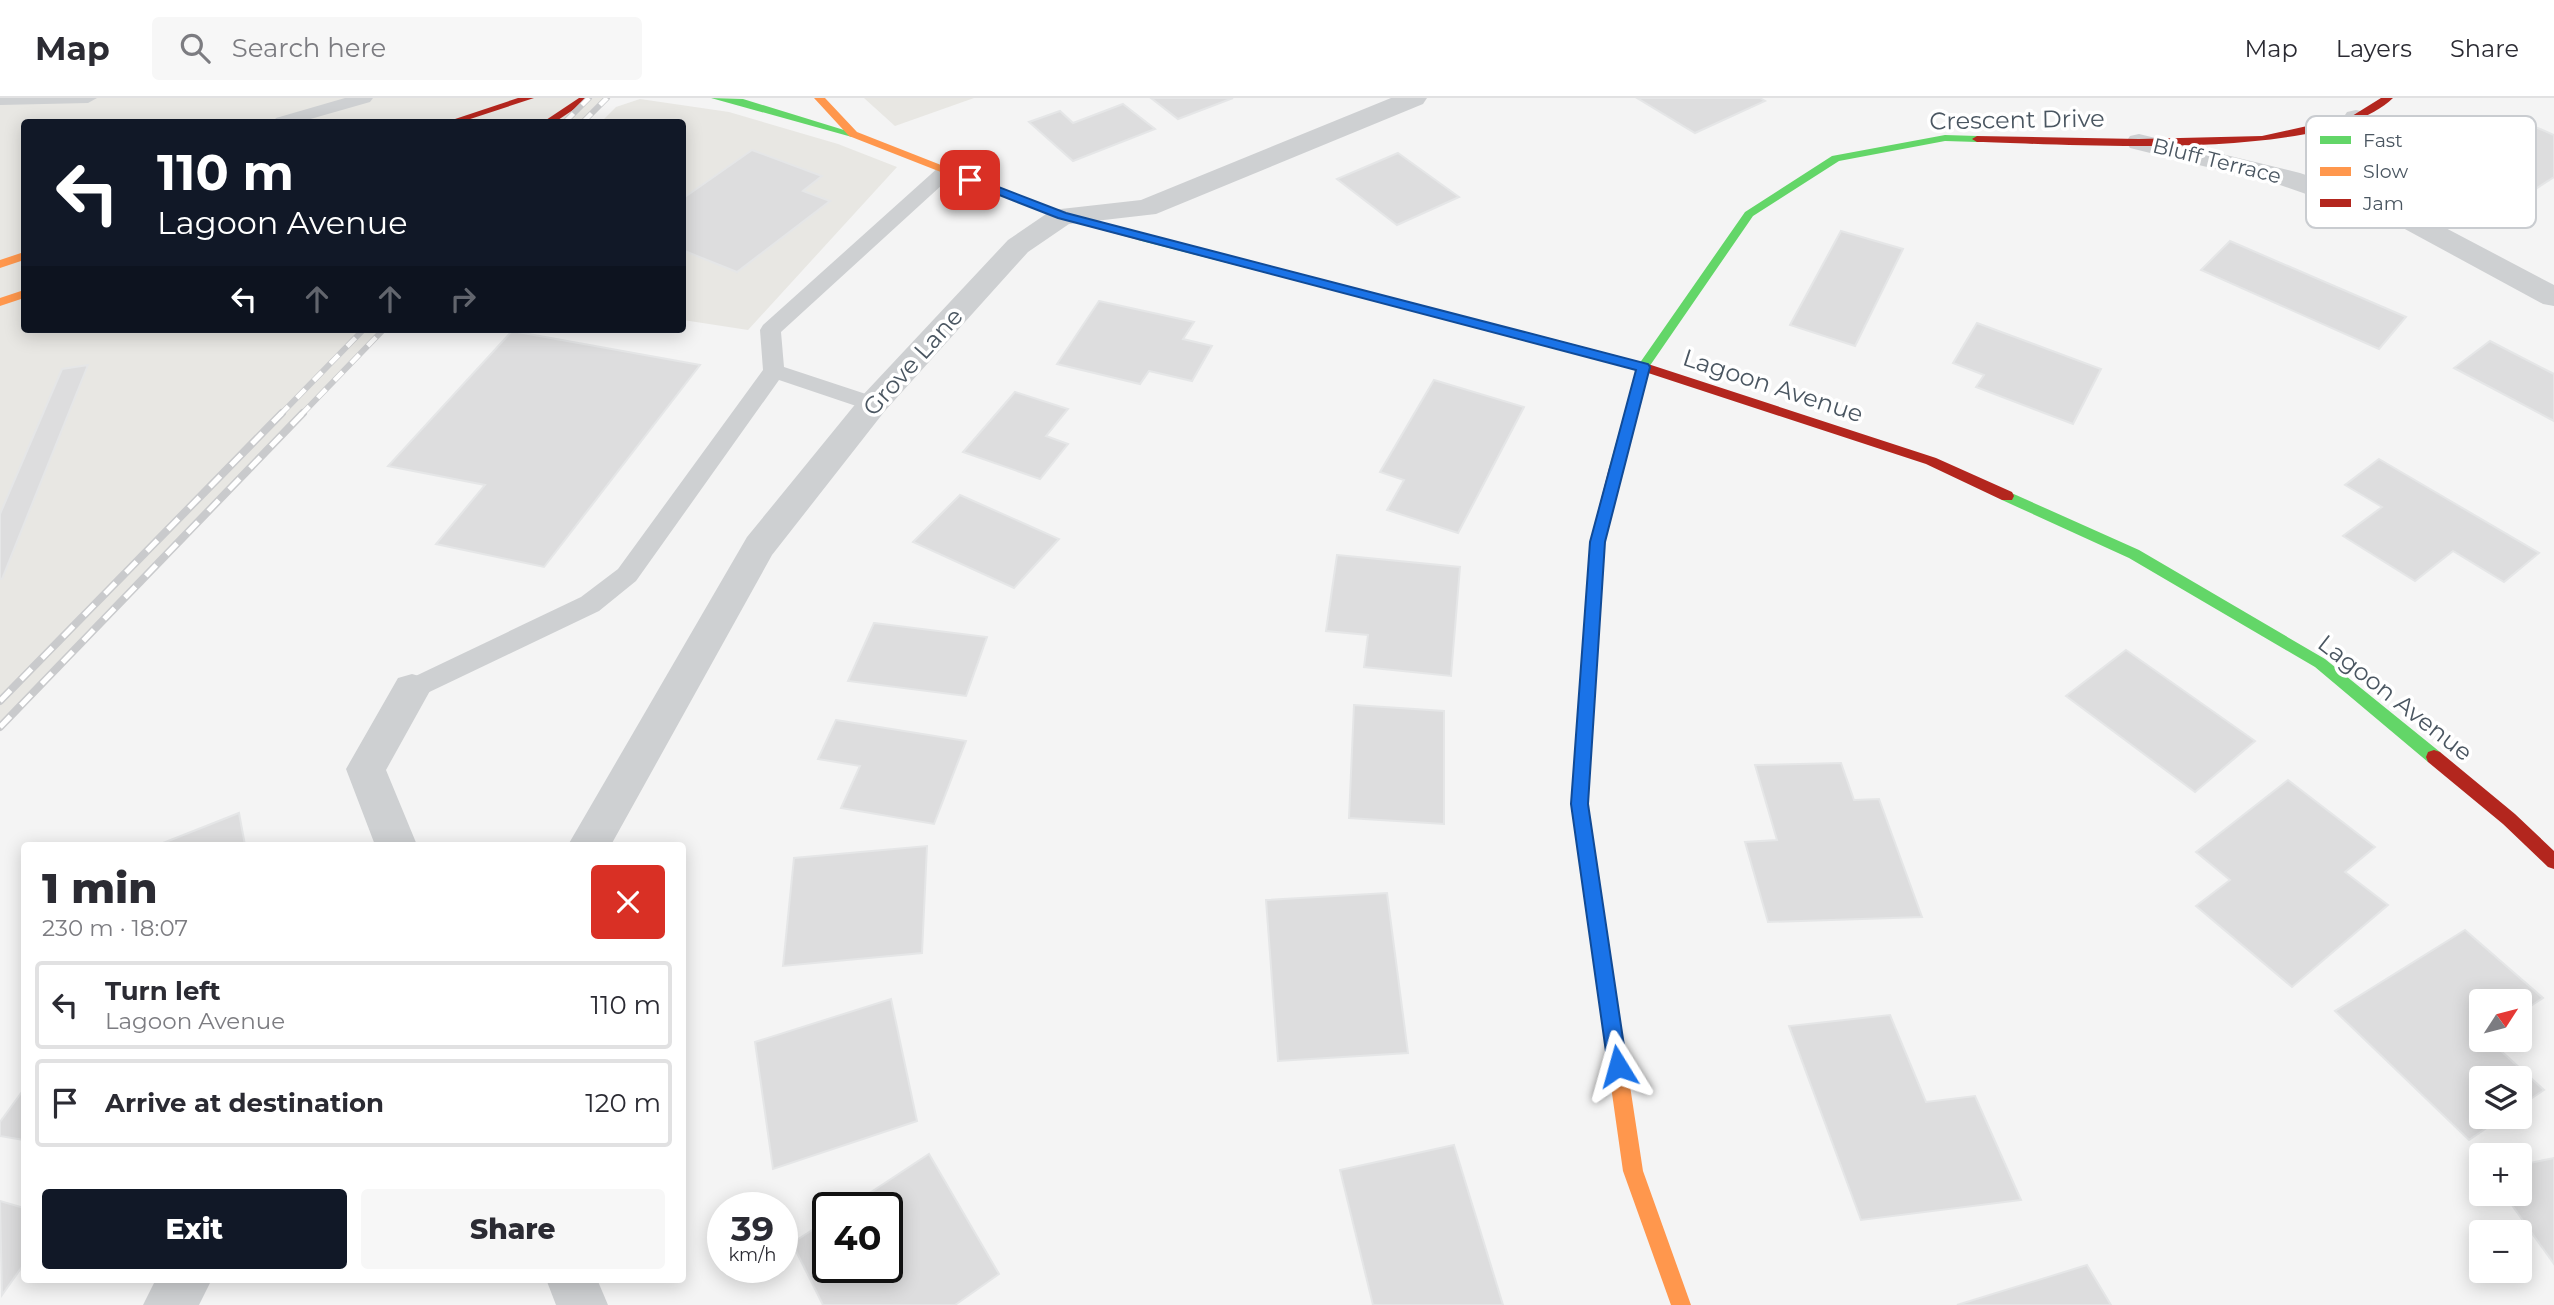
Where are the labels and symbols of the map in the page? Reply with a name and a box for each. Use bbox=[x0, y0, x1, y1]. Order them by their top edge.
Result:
street label: Crescent Drive bbox=[1929, 103, 2105, 136]
legend bbox=[2306, 116, 2536, 228]
text: Fast bbox=[2363, 129, 2403, 152]
street label: Bluff Terrace bbox=[2150, 132, 2284, 189]
pin bbox=[940, 150, 1000, 210]
text: Slow bbox=[2363, 160, 2408, 183]
text: Jam bbox=[2362, 192, 2404, 215]
street label: Grove Lane bbox=[857, 302, 969, 422]
street label: Lagoon Avenue bbox=[1679, 343, 1867, 428]
street label: Lagoon Avenue bbox=[2312, 628, 2478, 767]
north arrow bbox=[2469, 989, 2532, 1052]
position arrow bbox=[1581, 1029, 1655, 1103]
speed limit sign: 40 bbox=[812, 1192, 903, 1283]

